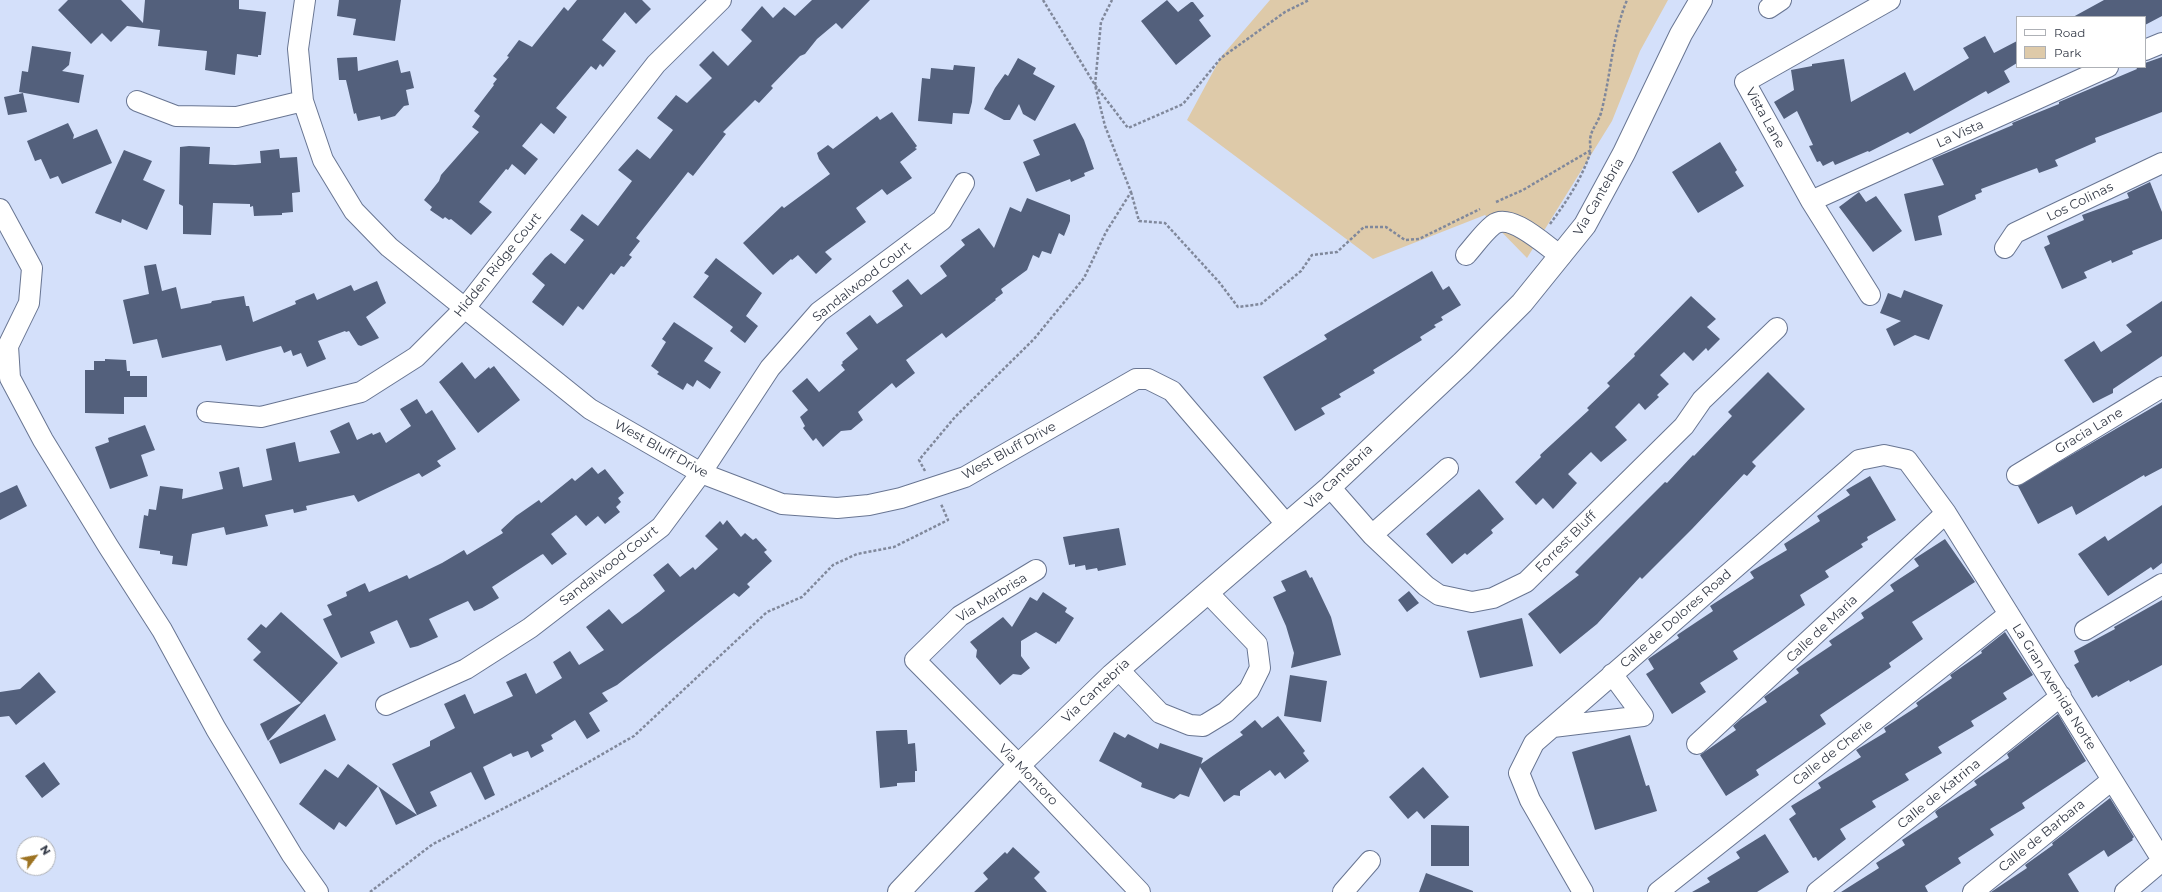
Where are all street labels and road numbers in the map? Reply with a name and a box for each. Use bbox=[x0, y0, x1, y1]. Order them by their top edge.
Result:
street label: Vista Lane bbox=[1742, 85, 1788, 151]
street label: La Vista bbox=[1934, 117, 1986, 151]
street label: Via Cantebria bbox=[1571, 155, 1627, 239]
street label: Los Colinas bbox=[2044, 179, 2116, 225]
street label: Hidden Ridge Court bbox=[451, 210, 545, 320]
street label: Sandalwood Court bbox=[810, 239, 914, 325]
street label: Gracia Lane bbox=[2052, 405, 2126, 457]
street label: West Bluff Drive bbox=[611, 417, 711, 481]
street label: West Bluff Drive bbox=[959, 419, 1059, 483]
street label: Via Cantebria bbox=[1302, 442, 1376, 512]
street label: Forrest Bluff bbox=[1532, 508, 1600, 576]
street label: Sandalwood Court bbox=[557, 523, 661, 609]
street label: Calle de Dolores Road bbox=[1617, 566, 1735, 672]
street label: Via Marbrisa bbox=[954, 570, 1030, 626]
street label: Calle de Maria bbox=[1783, 592, 1861, 666]
street label: La Gran Avenida Norte bbox=[2009, 621, 2099, 753]
street label: Via Cantebria bbox=[1059, 656, 1133, 726]
street label: Calle de Cherie bbox=[1790, 717, 1876, 789]
street label: Via Montoro bbox=[995, 741, 1061, 809]
street label: Calle de Katrina bbox=[1894, 756, 1984, 832]
street label: Calle de Barbara bbox=[1996, 796, 2088, 876]

